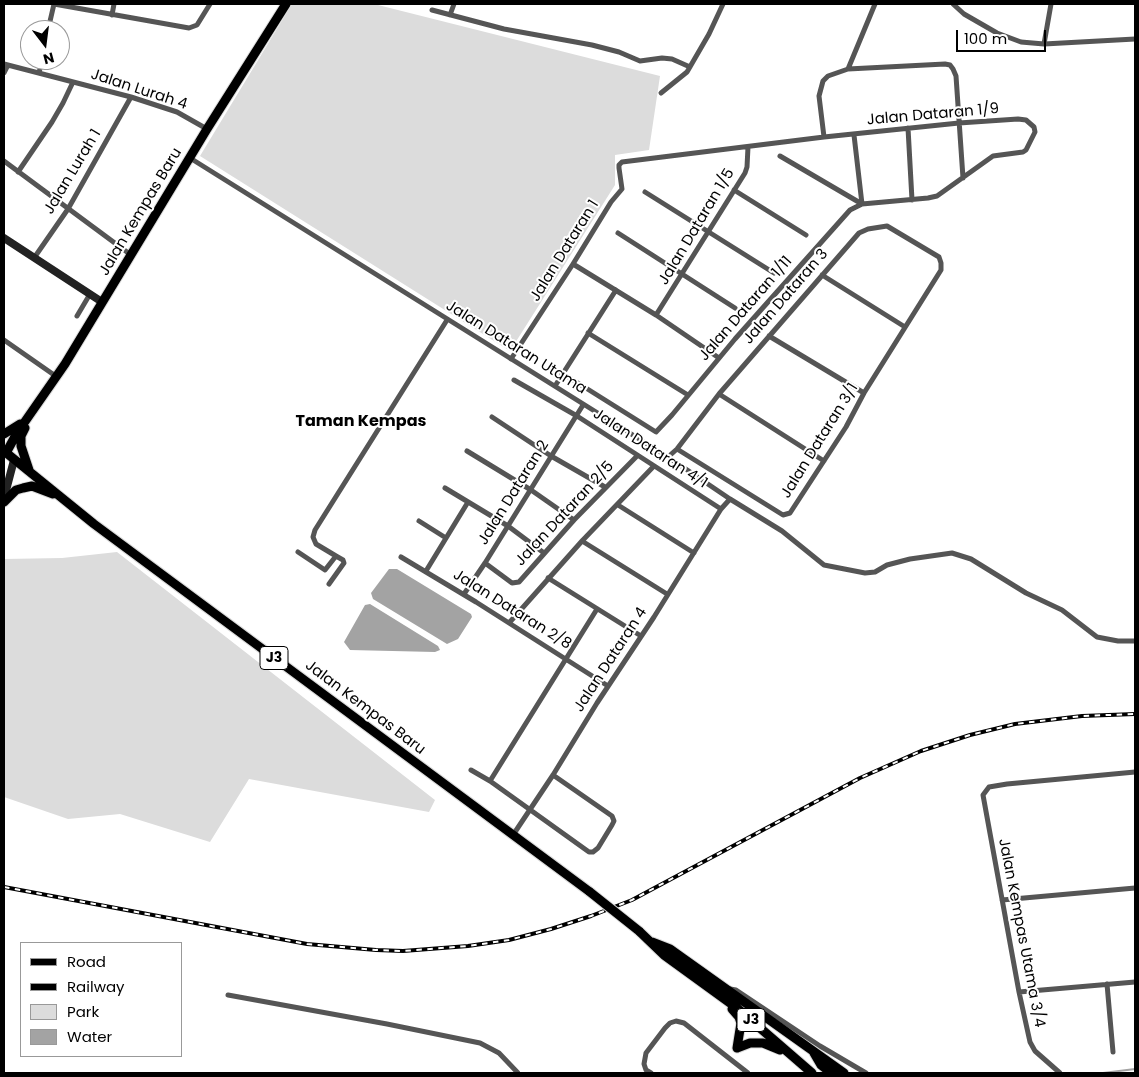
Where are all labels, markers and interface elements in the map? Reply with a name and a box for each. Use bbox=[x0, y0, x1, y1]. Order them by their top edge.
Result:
north arrow bbox=[20, 20, 70, 70]
scale bar bbox=[959, 20, 1049, 52]
text: 100 m bbox=[964, 28, 1007, 49]
text: N bbox=[41, 48, 56, 70]
street label: Jalan Lurah 4 bbox=[88, 66, 190, 114]
street label: Jalan Dataran 1/9 bbox=[866, 100, 1000, 130]
street label: Jalan Lurah 1 bbox=[41, 126, 105, 218]
street label: Jalan Kempas Baru bbox=[96, 145, 186, 279]
street label: Jalan Dataran 1/5 bbox=[655, 166, 739, 288]
street label: Jalan Dataran 1 bbox=[527, 197, 603, 305]
street label: Jalan Dataran 3 bbox=[740, 246, 832, 348]
street label: Jalan Dataran 1/11 bbox=[696, 253, 796, 365]
street label: Jalan Dataran Utama bbox=[442, 297, 590, 399]
street label: Jalan Dataran 3/1 bbox=[777, 380, 863, 502]
street label: Jalan Dataran 4/1 bbox=[590, 405, 710, 493]
district label: Taman Kempas bbox=[296, 412, 426, 432]
street label: Jalan Dataran 2 bbox=[475, 437, 553, 549]
street label: Jalan Dataran 2/5 bbox=[512, 458, 618, 570]
street label: Jalan Dataran 2/8 bbox=[449, 566, 575, 654]
street label: Jalan Dataran 4 bbox=[571, 605, 651, 715]
road number: J3 bbox=[260, 646, 288, 670]
street label: Jalan Kempas Baru bbox=[301, 657, 429, 759]
street label: Jalan Kempas Utama 3/4 bbox=[994, 837, 1048, 1029]
legend bbox=[20, 942, 182, 1057]
text: Road bbox=[67, 951, 106, 972]
text: Railway bbox=[67, 976, 125, 997]
text: Park bbox=[67, 1001, 99, 1022]
road number: J3 bbox=[737, 1008, 765, 1032]
text: Water bbox=[67, 1026, 112, 1047]

